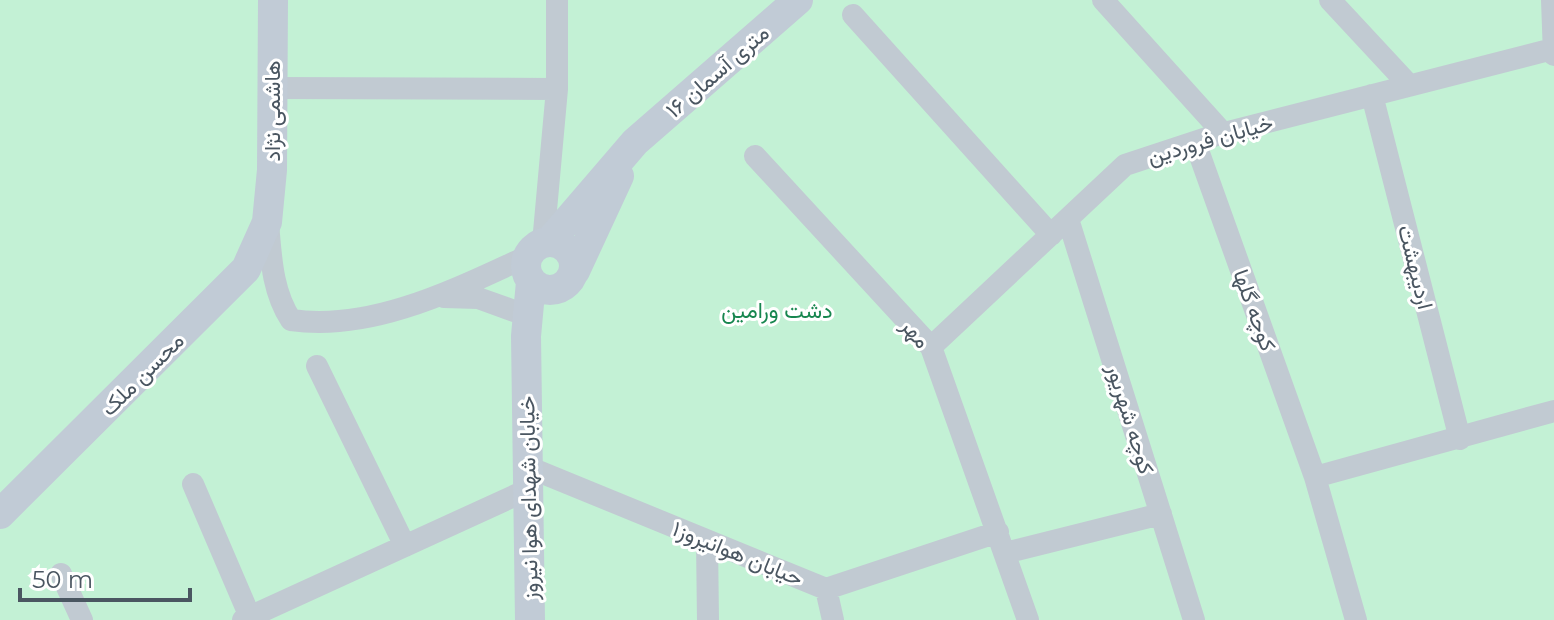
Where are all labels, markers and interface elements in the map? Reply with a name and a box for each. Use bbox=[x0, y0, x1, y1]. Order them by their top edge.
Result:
street label: ۱۶ متری آسمان bbox=[660, 19, 774, 124]
street label: هاشمی نژاد bbox=[259, 61, 286, 161]
street label: خیابان فروردین bbox=[1144, 109, 1276, 170]
street label: اردیبهشت bbox=[1392, 222, 1439, 312]
street label: کوچه گلها bbox=[1226, 266, 1282, 355]
park label: دشت ورامین bbox=[721, 297, 833, 324]
street label: مهر bbox=[895, 312, 936, 354]
street label: محسن ملک bbox=[95, 327, 190, 422]
street label: کوچه شهریور bbox=[1100, 360, 1160, 478]
street label: خیابان شهدای هوا نیروز bbox=[513, 396, 544, 601]
street label: حیابان هوانیروز۱ bbox=[669, 515, 807, 592]
scale bar bbox=[20, 552, 190, 602]
text: 50 m bbox=[32, 565, 93, 594]

